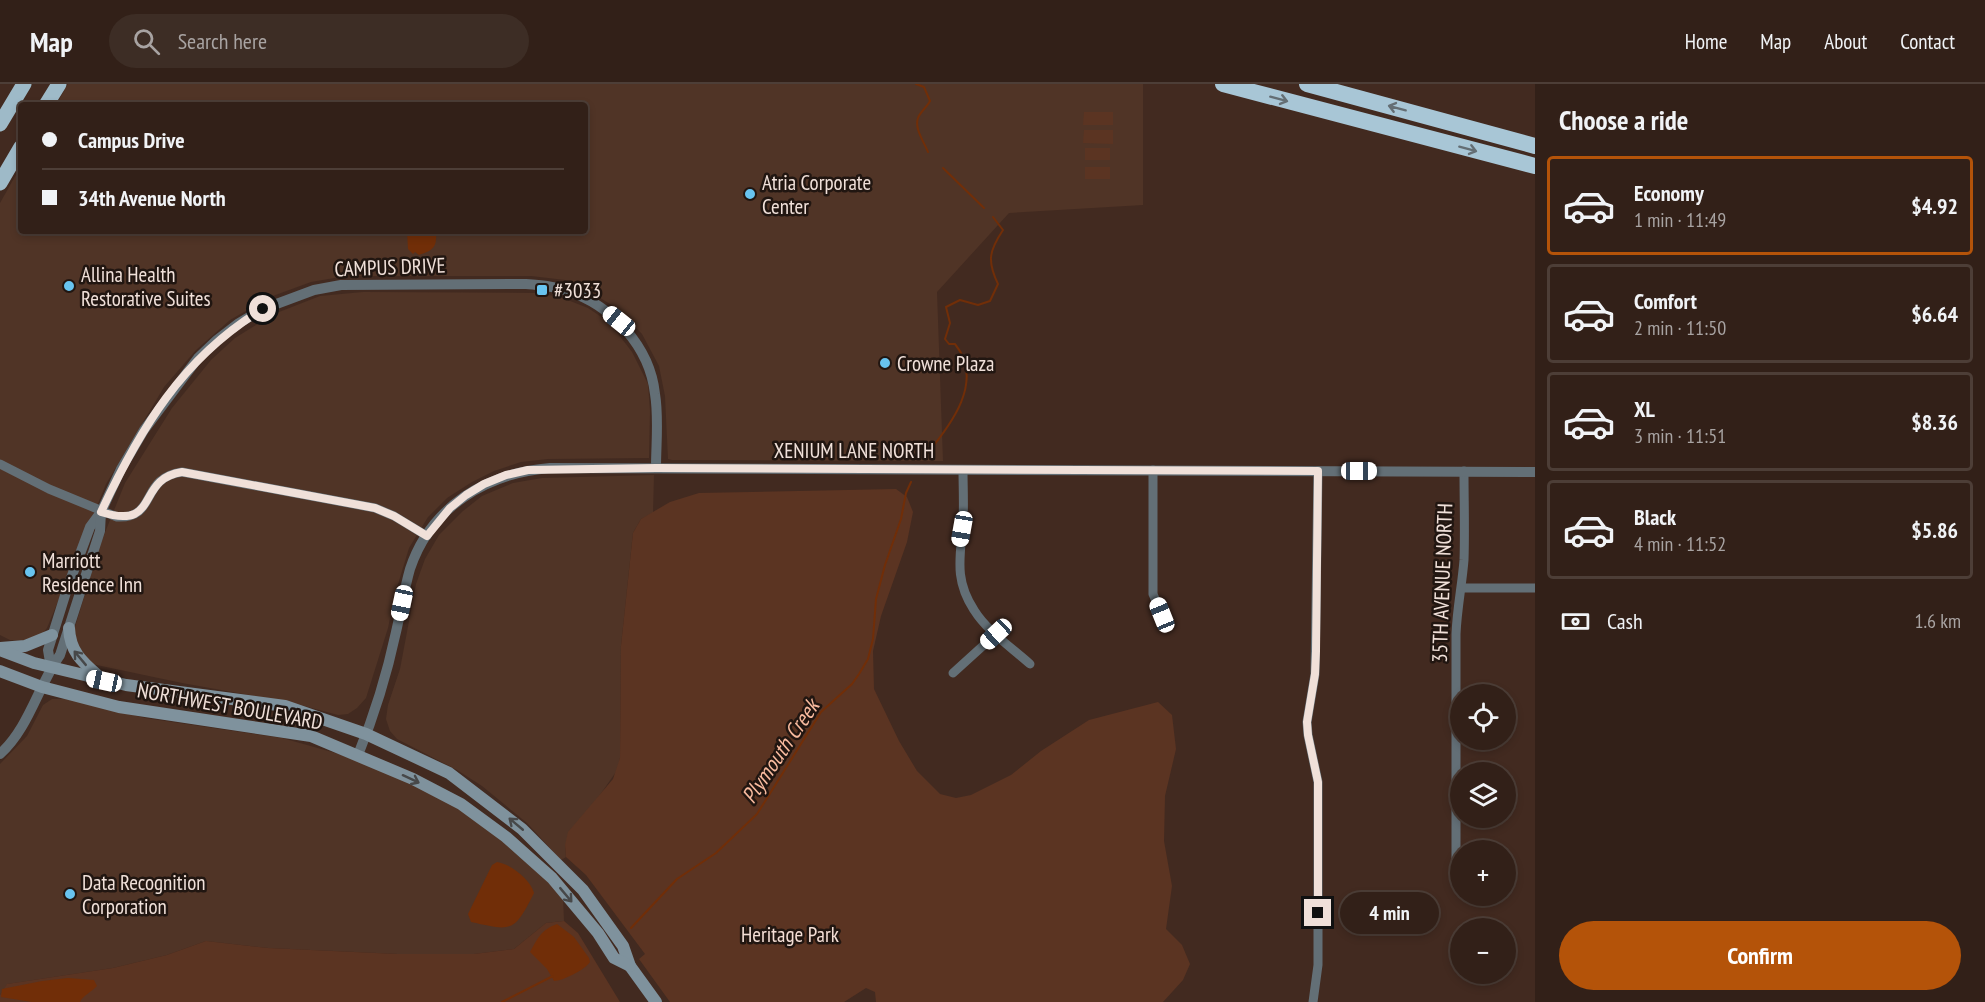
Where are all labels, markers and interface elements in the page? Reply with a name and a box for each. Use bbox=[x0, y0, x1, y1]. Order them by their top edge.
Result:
search box bbox=[109, 14, 529, 68]
text: Map bbox=[30, 23, 73, 60]
icon: search bbox=[130, 25, 163, 58]
text: Search here bbox=[178, 27, 267, 55]
text: Home bbox=[1685, 28, 1727, 55]
text: Map bbox=[1760, 28, 1791, 55]
text: About bbox=[1824, 28, 1867, 55]
text: Contact bbox=[1900, 28, 1955, 55]
one-way arrow bbox=[1270, 94, 1289, 105]
one-way arrow bbox=[1388, 102, 1407, 114]
text: Choose a ride bbox=[1559, 103, 1688, 137]
text: Campus Drive bbox=[78, 126, 185, 154]
one-way arrow bbox=[1458, 143, 1477, 155]
place label: Atria Corporate Center bbox=[762, 169, 871, 220]
icon: car bbox=[1562, 179, 1616, 233]
text: Economy bbox=[1634, 179, 1704, 207]
text: 34th Avenue North bbox=[78, 184, 226, 212]
marker: Atria Corporate Center bbox=[743, 187, 757, 201]
text: $4.92 bbox=[1911, 192, 1958, 220]
text: 1 min · 11:49 bbox=[1634, 207, 1726, 233]
street label: CAMPUS DRIVE bbox=[334, 252, 446, 282]
place label: Allina Health Restorative Suites bbox=[81, 261, 211, 312]
place label: #3033 bbox=[554, 277, 601, 304]
marker: Allina Health Restorative Suites bbox=[62, 279, 76, 293]
marker: #3033 bbox=[535, 283, 549, 297]
icon: car bbox=[1562, 287, 1616, 341]
text: Comfort bbox=[1634, 287, 1697, 315]
route start bbox=[249, 295, 276, 322]
text: $6.64 bbox=[1911, 300, 1958, 328]
car bbox=[599, 303, 639, 339]
text: 2 min · 11:50 bbox=[1634, 315, 1726, 341]
place label: Crowne Plaza bbox=[897, 350, 994, 377]
marker: Crowne Plaza bbox=[878, 356, 892, 370]
icon: car bbox=[1562, 395, 1616, 449]
text: XL bbox=[1634, 395, 1655, 423]
text: $8.36 bbox=[1911, 408, 1958, 436]
text: 3 min · 11:51 bbox=[1634, 423, 1726, 449]
street label: XENIUM LANE NORTH bbox=[774, 437, 934, 464]
car bbox=[1341, 462, 1377, 480]
street label: 35TH AVENUE NORTH bbox=[1426, 503, 1458, 663]
icon: car bbox=[1562, 503, 1616, 557]
text: Black bbox=[1634, 503, 1676, 531]
car bbox=[950, 510, 974, 548]
text: $5.86 bbox=[1911, 516, 1958, 544]
text: 4 min · 11:52 bbox=[1634, 531, 1726, 557]
place label: Marriott Residence Inn bbox=[42, 547, 142, 598]
marker: Marriott Residence Inn bbox=[23, 565, 37, 579]
car bbox=[389, 584, 415, 622]
car bbox=[1147, 595, 1177, 635]
icon: cash bbox=[1559, 605, 1592, 638]
text: Cash bbox=[1607, 607, 1643, 635]
text: 1.6 km bbox=[1914, 608, 1961, 634]
car bbox=[977, 615, 1015, 653]
one-way arrow bbox=[74, 650, 87, 666]
car bbox=[85, 668, 123, 694]
street label: NORTHWEST BOULEVARD bbox=[135, 676, 325, 736]
map controls bbox=[1450, 684, 1516, 984]
button: locate bbox=[1450, 684, 1516, 750]
water label: Plymouth Creek bbox=[735, 692, 826, 808]
button: layers bbox=[1450, 762, 1516, 828]
one-way arrow bbox=[402, 773, 420, 785]
one-way arrow bbox=[509, 817, 524, 831]
button: + bbox=[1450, 840, 1516, 906]
place label: Data Recognition Corporation bbox=[82, 869, 205, 920]
marker: Data Recognition Corporation bbox=[63, 887, 77, 901]
one-way arrow bbox=[559, 887, 572, 903]
callout: 4 min bbox=[1339, 892, 1438, 934]
route end bbox=[1304, 899, 1331, 926]
text: 4 min bbox=[1369, 900, 1410, 926]
button: − bbox=[1450, 918, 1516, 984]
park label: Heritage Park bbox=[741, 921, 839, 948]
button: Confirm bbox=[1559, 921, 1961, 990]

